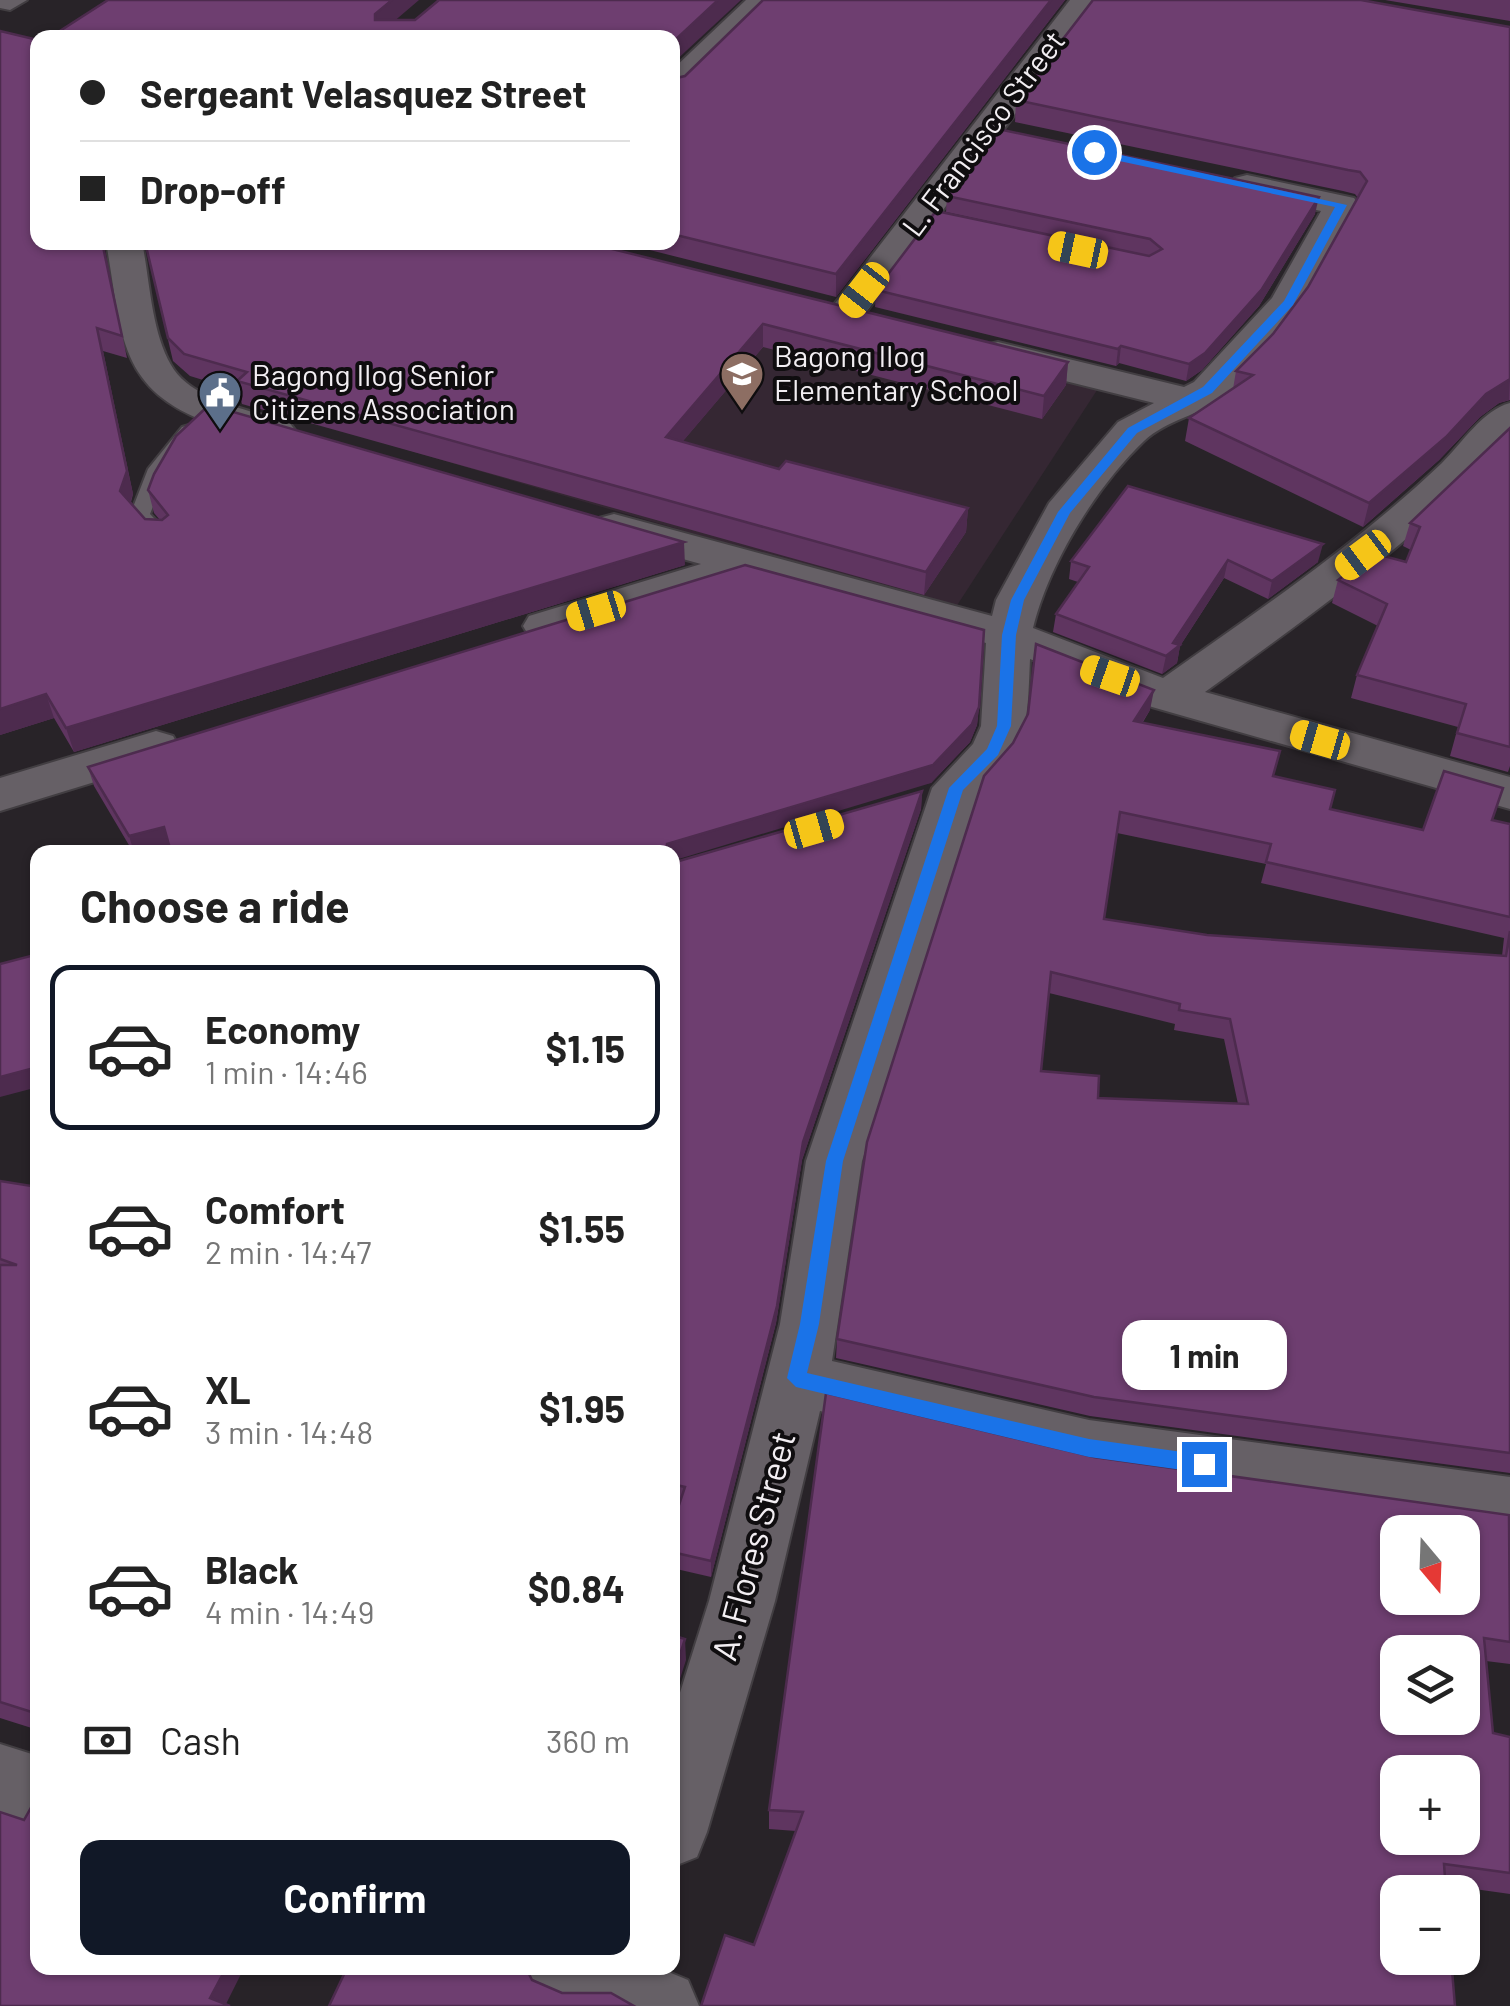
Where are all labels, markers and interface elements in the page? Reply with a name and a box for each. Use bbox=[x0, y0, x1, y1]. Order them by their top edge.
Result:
street label: L. Francisco Street bbox=[894, 23, 1071, 243]
text: Sergeant Velasquez Street bbox=[140, 70, 587, 116]
route start bbox=[1072, 130, 1117, 175]
text: Drop-off bbox=[140, 166, 286, 212]
car bbox=[1046, 229, 1110, 271]
car bbox=[834, 257, 894, 323]
place label: Bagong Ilog Elementary School bbox=[774, 337, 1018, 407]
school or university icon: Bagong Ilog Elementary School bbox=[719, 351, 765, 412]
place label: Bagong Ilog Senior Citizens Association bbox=[252, 356, 515, 426]
public building icon: Bagong Ilog Senior Citizens Association bbox=[197, 370, 243, 431]
car bbox=[1330, 525, 1396, 585]
car bbox=[563, 588, 629, 634]
car bbox=[1077, 652, 1143, 700]
car bbox=[1287, 717, 1353, 763]
car bbox=[781, 806, 847, 852]
text: Choose a ride bbox=[80, 878, 350, 932]
icon: car bbox=[85, 1003, 175, 1093]
text: Economy bbox=[205, 1006, 360, 1052]
text: $1.15 bbox=[546, 1025, 625, 1071]
text: 1 min · 14:46 bbox=[205, 1052, 368, 1090]
icon: car bbox=[85, 1183, 175, 1273]
text: Comfort bbox=[205, 1186, 345, 1232]
text: $1.55 bbox=[539, 1205, 625, 1251]
text: 2 min · 14:47 bbox=[205, 1232, 371, 1270]
callout: 1 min bbox=[1122, 1319, 1286, 1389]
text: 1 min bbox=[1169, 1336, 1240, 1374]
icon: car bbox=[85, 1363, 175, 1453]
text: XL bbox=[205, 1366, 251, 1412]
text: $1.95 bbox=[539, 1385, 625, 1431]
text: 3 min · 14:48 bbox=[205, 1412, 373, 1450]
street label: A. Flores Street bbox=[701, 1426, 803, 1665]
route end bbox=[1182, 1442, 1227, 1487]
north arrow bbox=[1380, 1515, 1480, 1615]
map controls bbox=[1380, 1515, 1480, 1975]
icon: car bbox=[85, 1543, 175, 1633]
text: Black bbox=[205, 1546, 299, 1592]
text: $0.84 bbox=[528, 1565, 625, 1611]
text: 4 min · 14:49 bbox=[205, 1592, 374, 1630]
button: layers bbox=[1380, 1635, 1480, 1735]
icon: cash bbox=[80, 1713, 135, 1768]
text: Cash bbox=[160, 1717, 241, 1763]
text: 360 m bbox=[546, 1721, 630, 1759]
button: + bbox=[1380, 1755, 1480, 1855]
button: Confirm bbox=[80, 1840, 630, 1955]
button: − bbox=[1380, 1875, 1480, 1975]

